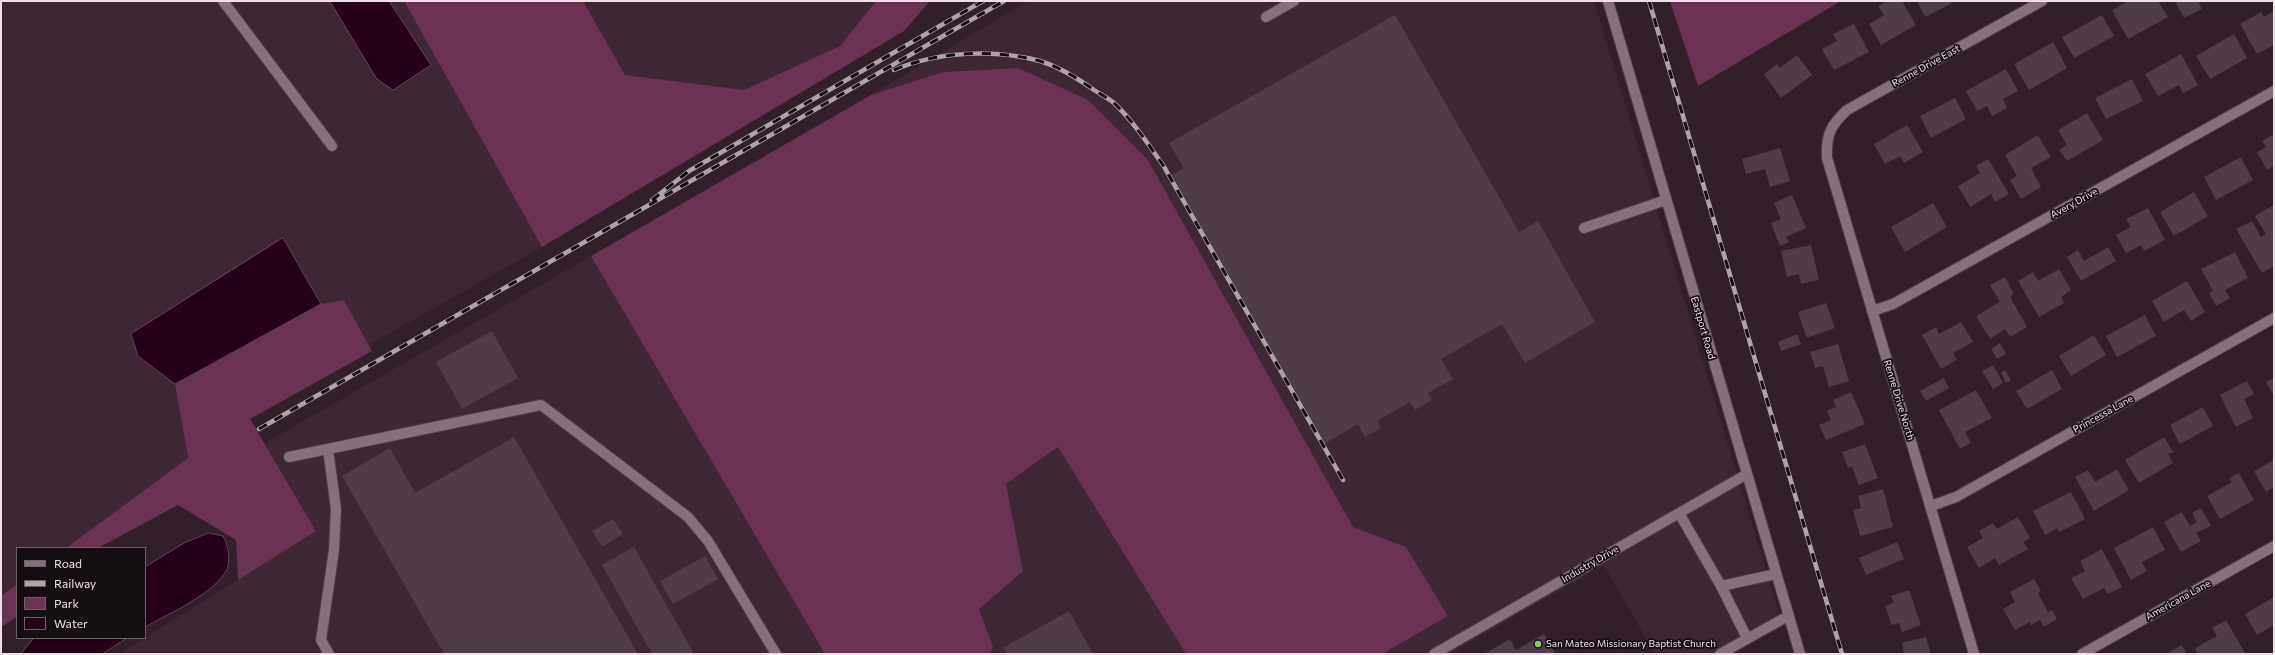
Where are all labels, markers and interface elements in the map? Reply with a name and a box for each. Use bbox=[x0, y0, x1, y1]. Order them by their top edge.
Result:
street label: Renne Drive East bbox=[1890, 42, 1962, 90]
street label: Avery Drive bbox=[2048, 185, 2100, 221]
street label: Eastport Road bbox=[1688, 295, 1718, 361]
street label: Renne Drive North bbox=[1881, 358, 1917, 442]
street label: Princessa Lane bbox=[2071, 393, 2135, 435]
street label: Industry Drive bbox=[1559, 543, 1621, 585]
legend bbox=[16, 547, 146, 639]
text: Road bbox=[54, 556, 82, 570]
text: Railway bbox=[54, 576, 96, 590]
street label: Americana Lane bbox=[2143, 577, 2213, 623]
text: Park bbox=[54, 596, 79, 610]
text: Water bbox=[54, 616, 88, 630]
place label: San Mateo Missionary Baptist Church bbox=[1546, 638, 1716, 650]
marker: San Mateo Missionary Baptist Church bbox=[1533, 639, 1543, 649]

